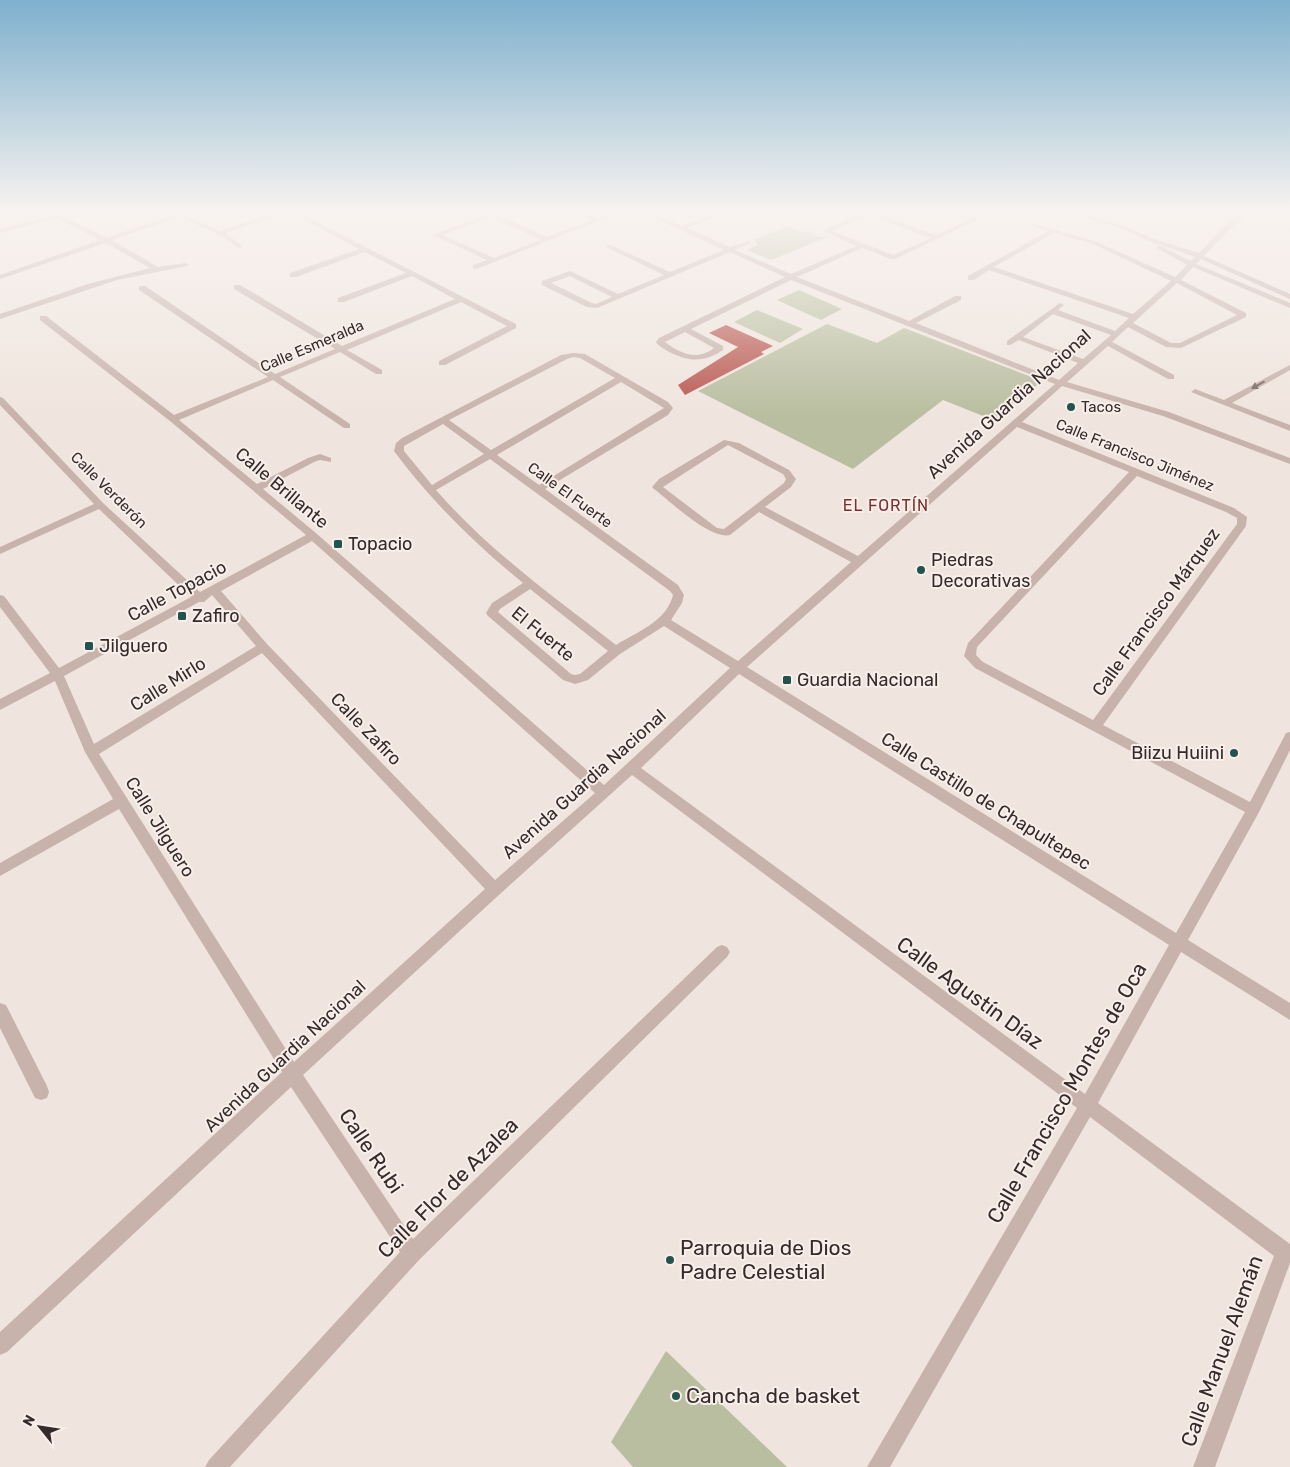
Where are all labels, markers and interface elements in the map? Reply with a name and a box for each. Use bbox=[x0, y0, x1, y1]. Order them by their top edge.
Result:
street label: Calle Esmeralda bbox=[257, 316, 367, 376]
street label: Avenida Guardia Nacional bbox=[923, 325, 1095, 483]
one-way arrow bbox=[1250, 381, 1265, 389]
place label: Tacos bbox=[1081, 398, 1121, 416]
marker: Tacos bbox=[1065, 401, 1077, 413]
street label: Calle Francisco Jiménez bbox=[1053, 415, 1217, 495]
street label: Calle Brillante bbox=[231, 443, 333, 533]
street label: Calle Verderón bbox=[67, 448, 151, 532]
street label: Calle El Fuerte bbox=[524, 458, 616, 532]
district label: EL FORTÍN bbox=[843, 496, 929, 515]
street label: Calle Francisco Márquez bbox=[1088, 524, 1224, 700]
place label: Topacio bbox=[348, 533, 412, 555]
marker: Topacio bbox=[332, 538, 344, 550]
place label: Piedras Decorativas bbox=[931, 549, 1030, 592]
street label: Calle Topacio bbox=[124, 556, 230, 626]
marker: Piedras Decorativas bbox=[915, 564, 927, 576]
street label: El Fuerte bbox=[507, 602, 579, 666]
place label: Zafiro bbox=[192, 605, 240, 627]
marker: Zafiro bbox=[176, 610, 188, 622]
place label: Jilguero bbox=[99, 635, 168, 657]
marker: Jilguero bbox=[83, 640, 95, 652]
street label: Calle Mirlo bbox=[126, 652, 210, 716]
place label: Guardia Nacional bbox=[797, 669, 938, 691]
marker: Guardia Nacional bbox=[781, 674, 793, 686]
street label: Calle Zafiro bbox=[326, 688, 406, 770]
street label: Avenida Guardia Nacional bbox=[498, 705, 670, 863]
street label: Calle Castillo de Chapultepec bbox=[877, 727, 1095, 875]
place label: Biizu Huiini bbox=[1131, 742, 1224, 764]
marker: Biizu Huiini bbox=[1228, 747, 1240, 759]
street label: Calle Jilguero bbox=[120, 773, 200, 881]
street label: Calle Agustín Díaz bbox=[892, 931, 1048, 1054]
street label: Calle Francisco Montes de Oca bbox=[982, 958, 1152, 1228]
street label: Avenida Guardia Nacional bbox=[200, 975, 370, 1137]
street label: Calle Rubi bbox=[334, 1104, 409, 1198]
street label: Calle Flor de Azalea bbox=[372, 1112, 523, 1263]
place label: Parroquia de Dios Padre Celestial bbox=[680, 1235, 851, 1284]
street label: Calle Manuel Alemán bbox=[1175, 1252, 1268, 1450]
marker: Parroquia de Dios Padre Celestial bbox=[664, 1254, 676, 1266]
place label: Cancha de basket bbox=[686, 1383, 860, 1408]
marker: Cancha de basket bbox=[670, 1390, 682, 1402]
north arrow bbox=[15, 1402, 65, 1452]
text: N bbox=[19, 1412, 39, 1429]

